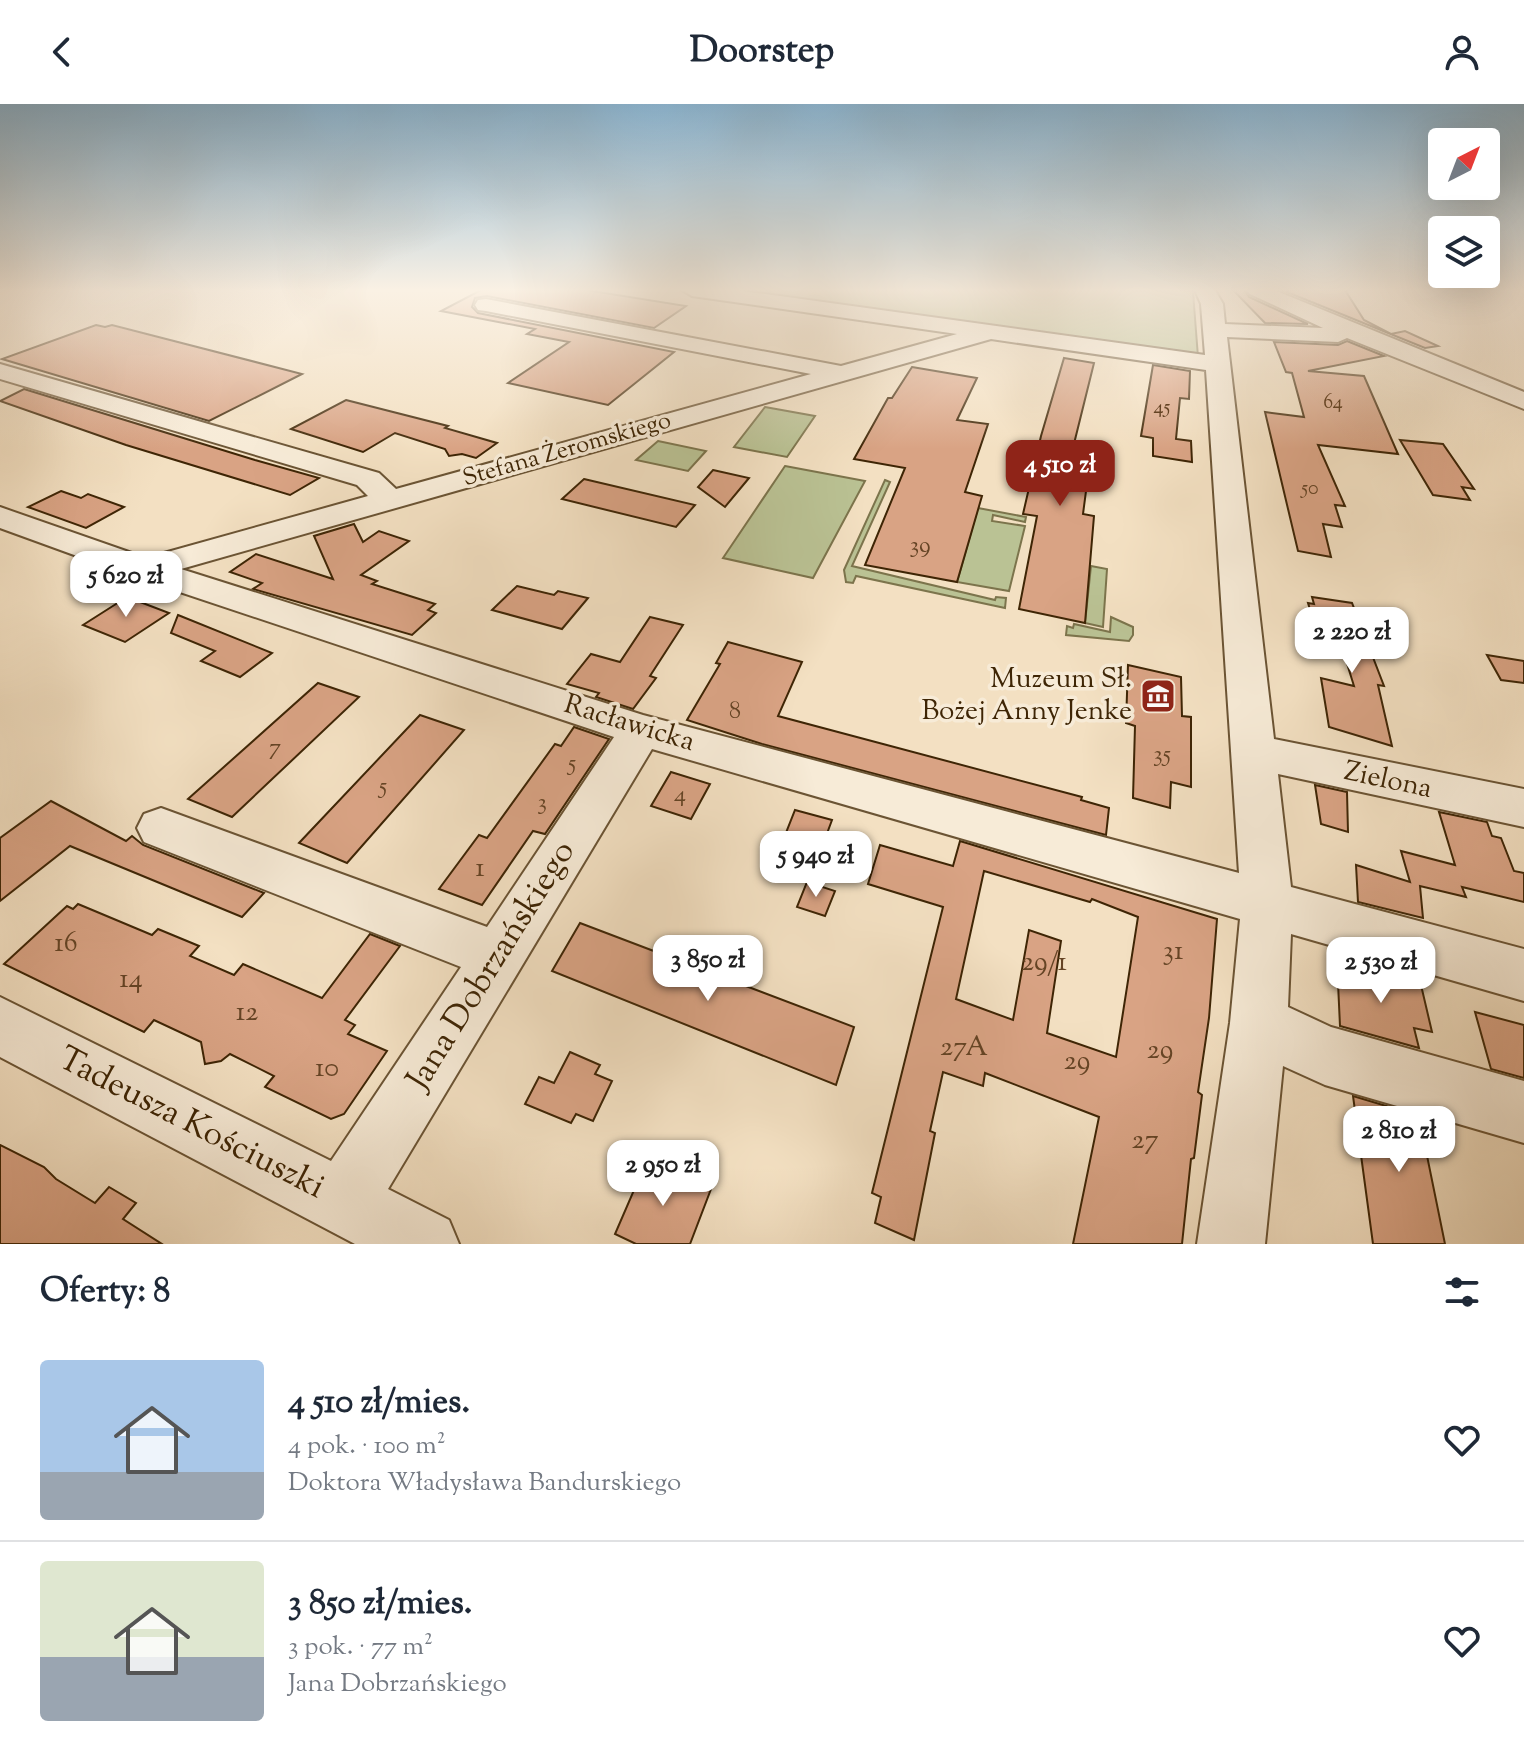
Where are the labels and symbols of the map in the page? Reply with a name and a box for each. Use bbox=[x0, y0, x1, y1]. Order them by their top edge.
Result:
north arrow bbox=[1428, 128, 1500, 200]
house number: 64 bbox=[1323, 389, 1343, 418]
house number: 45 bbox=[1154, 394, 1171, 423]
street label: Stefana Żeromskiego bbox=[459, 404, 675, 496]
pin: 4 510 zł bbox=[977, 440, 1143, 508]
house number: 50 bbox=[1300, 475, 1319, 504]
house number: 39 bbox=[909, 529, 931, 563]
pin: 5 620 zł bbox=[43, 551, 209, 619]
pin: 2 220 zł bbox=[1269, 607, 1435, 675]
place label: Muzeum Sł. Bożej Anny Jenke bbox=[921, 660, 1132, 732]
museum icon: Muzeum Sł. Bożej Anny Jenke bbox=[1139, 677, 1177, 715]
street label: Racławicka bbox=[559, 685, 700, 763]
house number: 8 bbox=[729, 695, 741, 729]
house number: 7 bbox=[269, 731, 281, 765]
house number: 35 bbox=[1153, 738, 1171, 772]
house number: 5 bbox=[566, 747, 576, 781]
street label: Zielona bbox=[1340, 752, 1436, 810]
house number: 5 bbox=[377, 770, 387, 804]
house number: 4 bbox=[674, 778, 686, 812]
house number: 3 bbox=[537, 786, 547, 820]
pin: 5 940 zł bbox=[733, 831, 899, 899]
street label: Jana Dobrzańskiego bbox=[394, 832, 589, 1102]
house number: 1 bbox=[475, 849, 485, 889]
house number: 16 bbox=[54, 924, 78, 964]
house number: 31 bbox=[1163, 932, 1183, 972]
pin: 3 850 zł bbox=[625, 935, 791, 1003]
pin: 2 530 zł bbox=[1298, 937, 1464, 1005]
house number: 29/1 bbox=[1021, 943, 1067, 983]
house number: 14 bbox=[119, 960, 143, 1000]
house number: 12 bbox=[236, 993, 258, 1033]
house number: 27A bbox=[940, 1028, 988, 1068]
house number: 29 bbox=[1147, 1031, 1173, 1071]
street label: Tadeusza Kościuszki bbox=[49, 1036, 333, 1212]
house number: 29 bbox=[1064, 1042, 1090, 1082]
house number: 10 bbox=[315, 1049, 339, 1089]
pin: 2 810 zł bbox=[1316, 1106, 1482, 1174]
house number: 27 bbox=[1131, 1121, 1159, 1161]
pin: 2 950 zł bbox=[580, 1140, 746, 1208]

